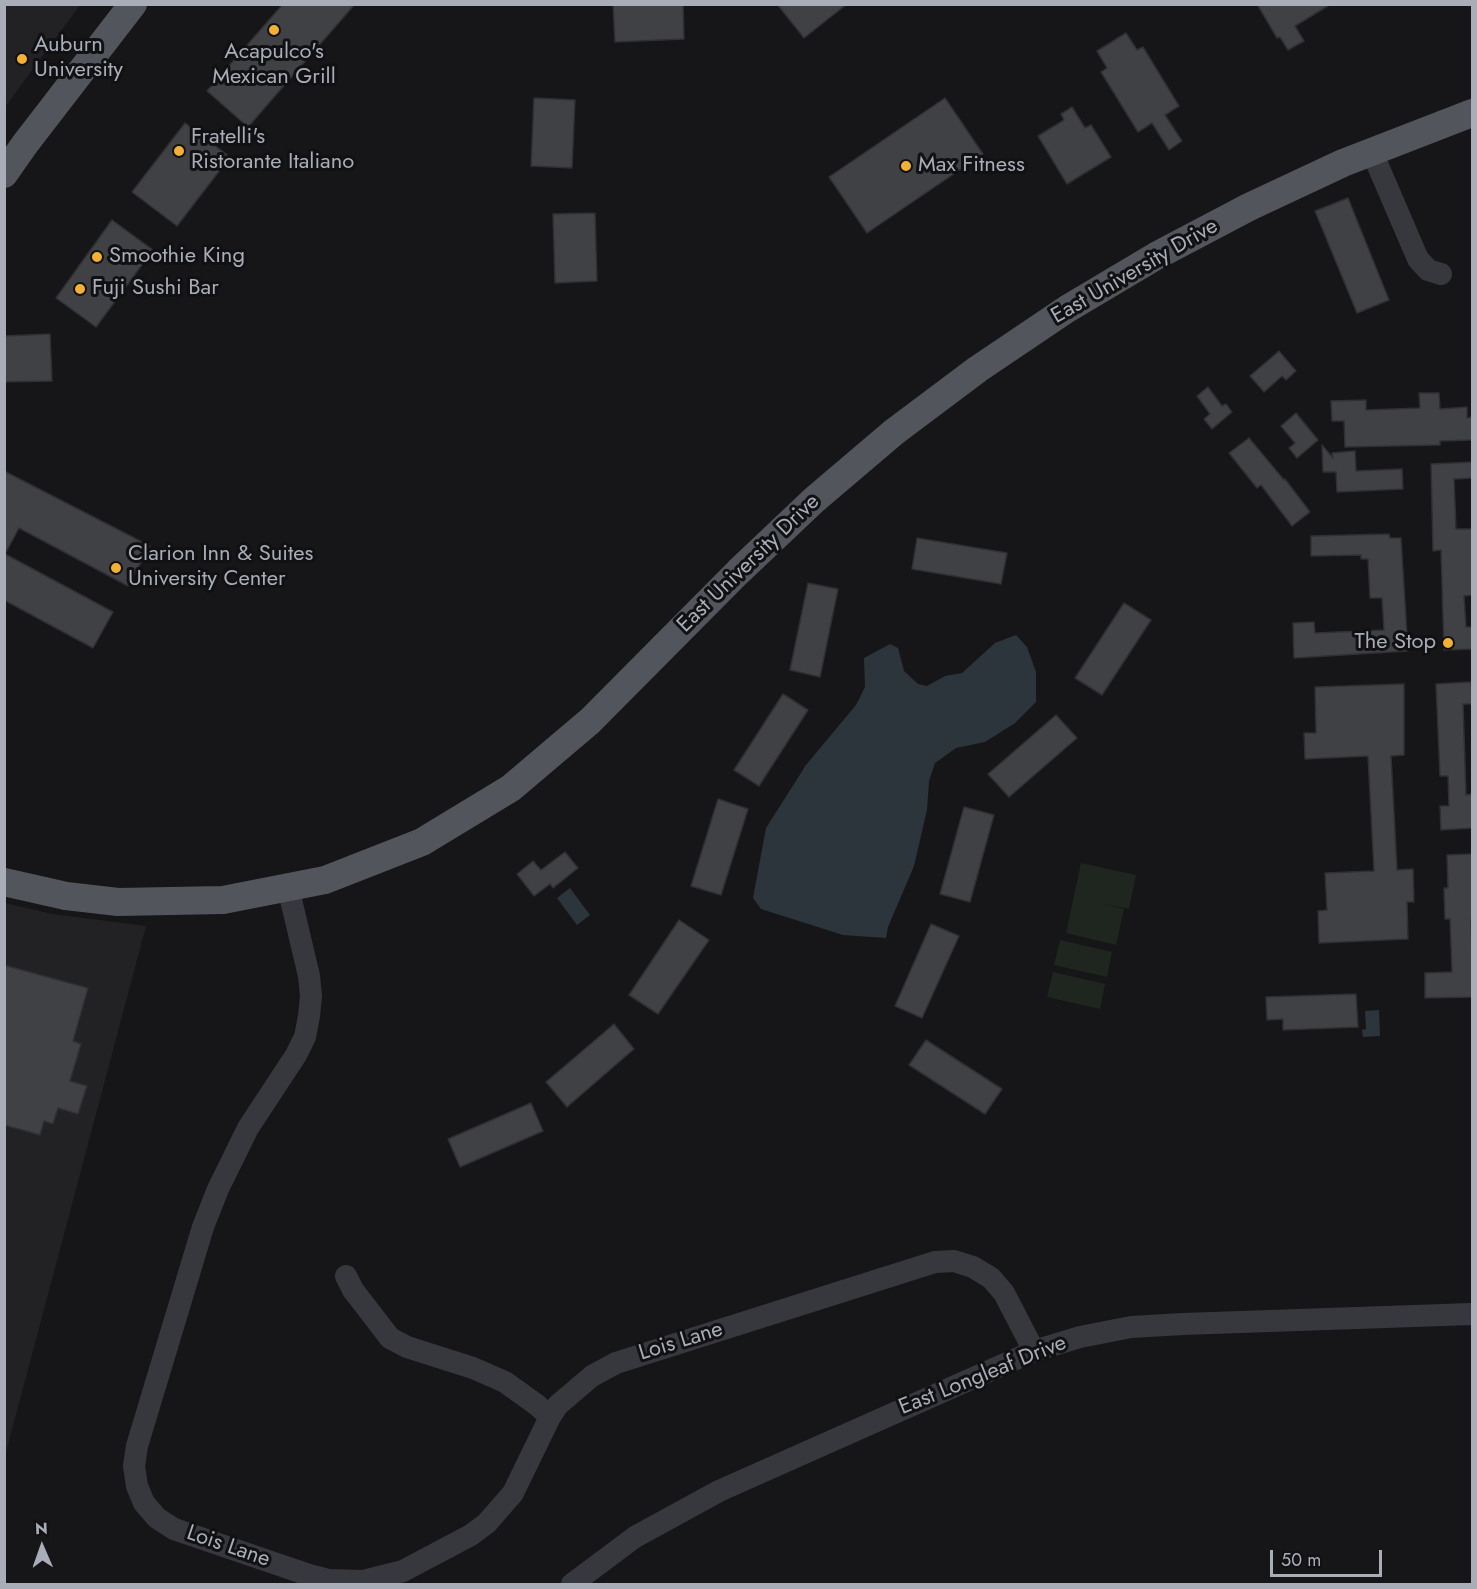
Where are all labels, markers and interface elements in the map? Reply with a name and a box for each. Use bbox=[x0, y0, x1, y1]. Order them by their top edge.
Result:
marker: Acapulco's Mexican Grill bbox=[267, 23, 281, 37]
place label: Auburn University bbox=[34, 33, 123, 84]
place label: Acapulco's Mexican Grill bbox=[212, 40, 336, 92]
marker: Auburn University bbox=[15, 52, 29, 66]
place label: Fratelli's Ristorante Italiano bbox=[191, 125, 354, 176]
marker: Fratelli's Ristorante Italiano bbox=[172, 144, 186, 158]
place label: Max Fitness bbox=[918, 153, 1025, 179]
marker: Max Fitness bbox=[899, 159, 913, 173]
street label: East University Drive bbox=[1047, 214, 1223, 330]
place label: Smoothie King bbox=[109, 244, 245, 270]
marker: Smoothie King bbox=[90, 250, 104, 264]
place label: Fuji Sushi Bar bbox=[92, 276, 219, 302]
marker: Fuji Sushi Bar bbox=[73, 282, 87, 296]
street label: East University Drive bbox=[672, 489, 826, 639]
place label: Clarion Inn & Suites University Center bbox=[128, 542, 313, 594]
marker: Clarion Inn & Suites University Center bbox=[109, 561, 123, 575]
place label: The Stop bbox=[1354, 630, 1436, 656]
marker: The Stop bbox=[1441, 636, 1455, 650]
street label: Lois Lane bbox=[636, 1317, 726, 1367]
street label: East Longleaf Drive bbox=[895, 1330, 1071, 1422]
north arrow bbox=[12, 1517, 72, 1577]
text: N bbox=[35, 1517, 48, 1540]
street label: Lois Lane bbox=[183, 1520, 273, 1574]
scale bar bbox=[1273, 1538, 1386, 1576]
text: 50 m bbox=[1281, 1547, 1321, 1573]

